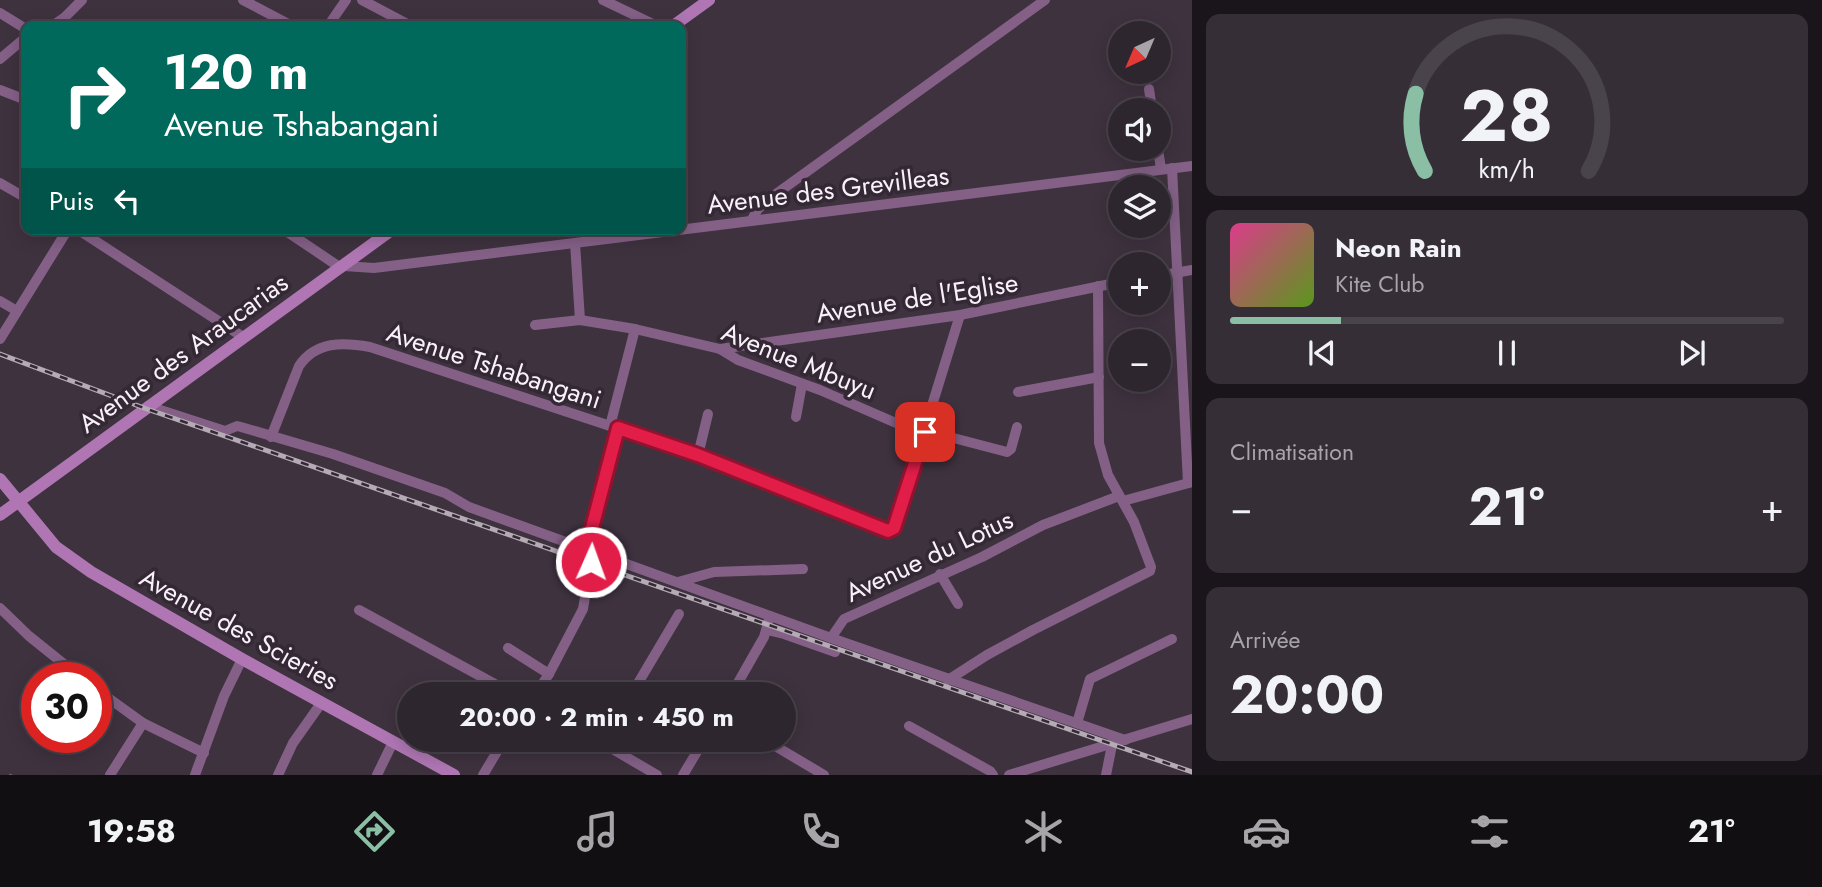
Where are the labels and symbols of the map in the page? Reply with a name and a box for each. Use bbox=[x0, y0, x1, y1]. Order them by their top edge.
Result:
north arrow bbox=[1108, 21, 1171, 84]
street label: Avenue des Grevilleas bbox=[705, 156, 951, 224]
street label: Avenue de l'Eglise bbox=[813, 263, 1021, 333]
street label: Avenue des Araucarias bbox=[70, 264, 296, 442]
street label: Avenue Tshabangani bbox=[382, 313, 606, 419]
street label: Avenue Mbuyu bbox=[716, 313, 882, 409]
pin bbox=[895, 402, 955, 462]
street label: Avenue du Lotus bbox=[839, 500, 1019, 612]
position arrow bbox=[554, 525, 628, 599]
street label: Avenue des Scieries bbox=[133, 559, 345, 699]
speed limit sign: 30 bbox=[21, 662, 112, 753]

